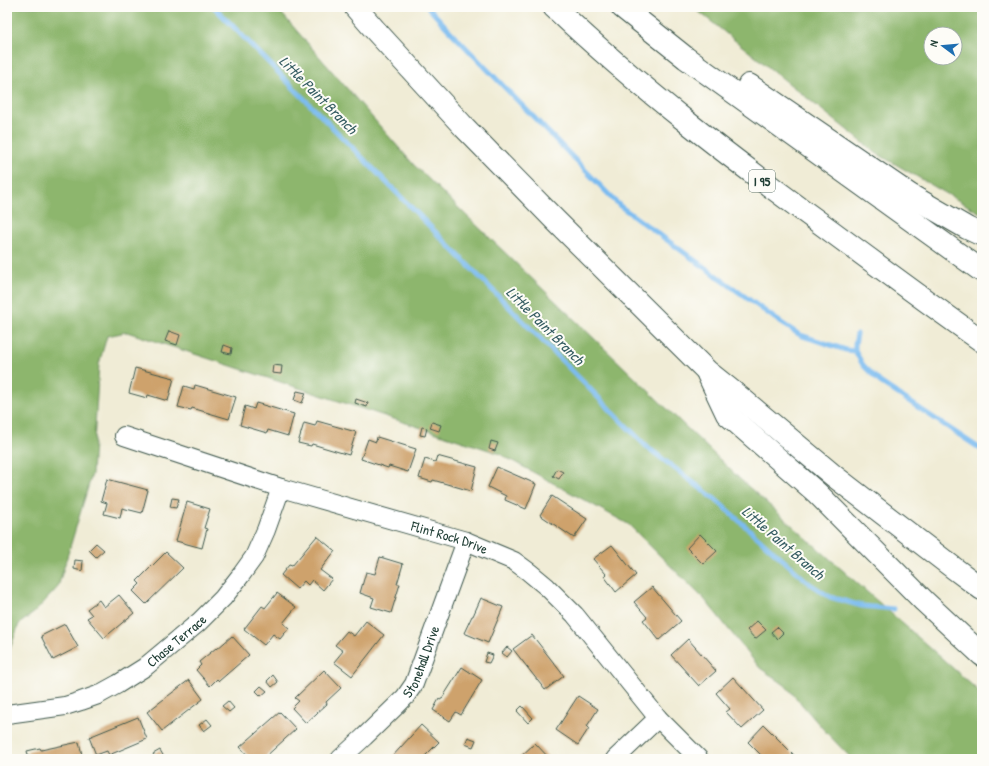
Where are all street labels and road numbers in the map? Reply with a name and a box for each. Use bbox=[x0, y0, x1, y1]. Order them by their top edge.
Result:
road number: I 95 bbox=[749, 170, 775, 192]
street label: Flint Rock Drive bbox=[408, 516, 491, 558]
street label: Chase Terrace bbox=[142, 610, 211, 671]
street label: Stonehall Drive bbox=[397, 623, 444, 701]

